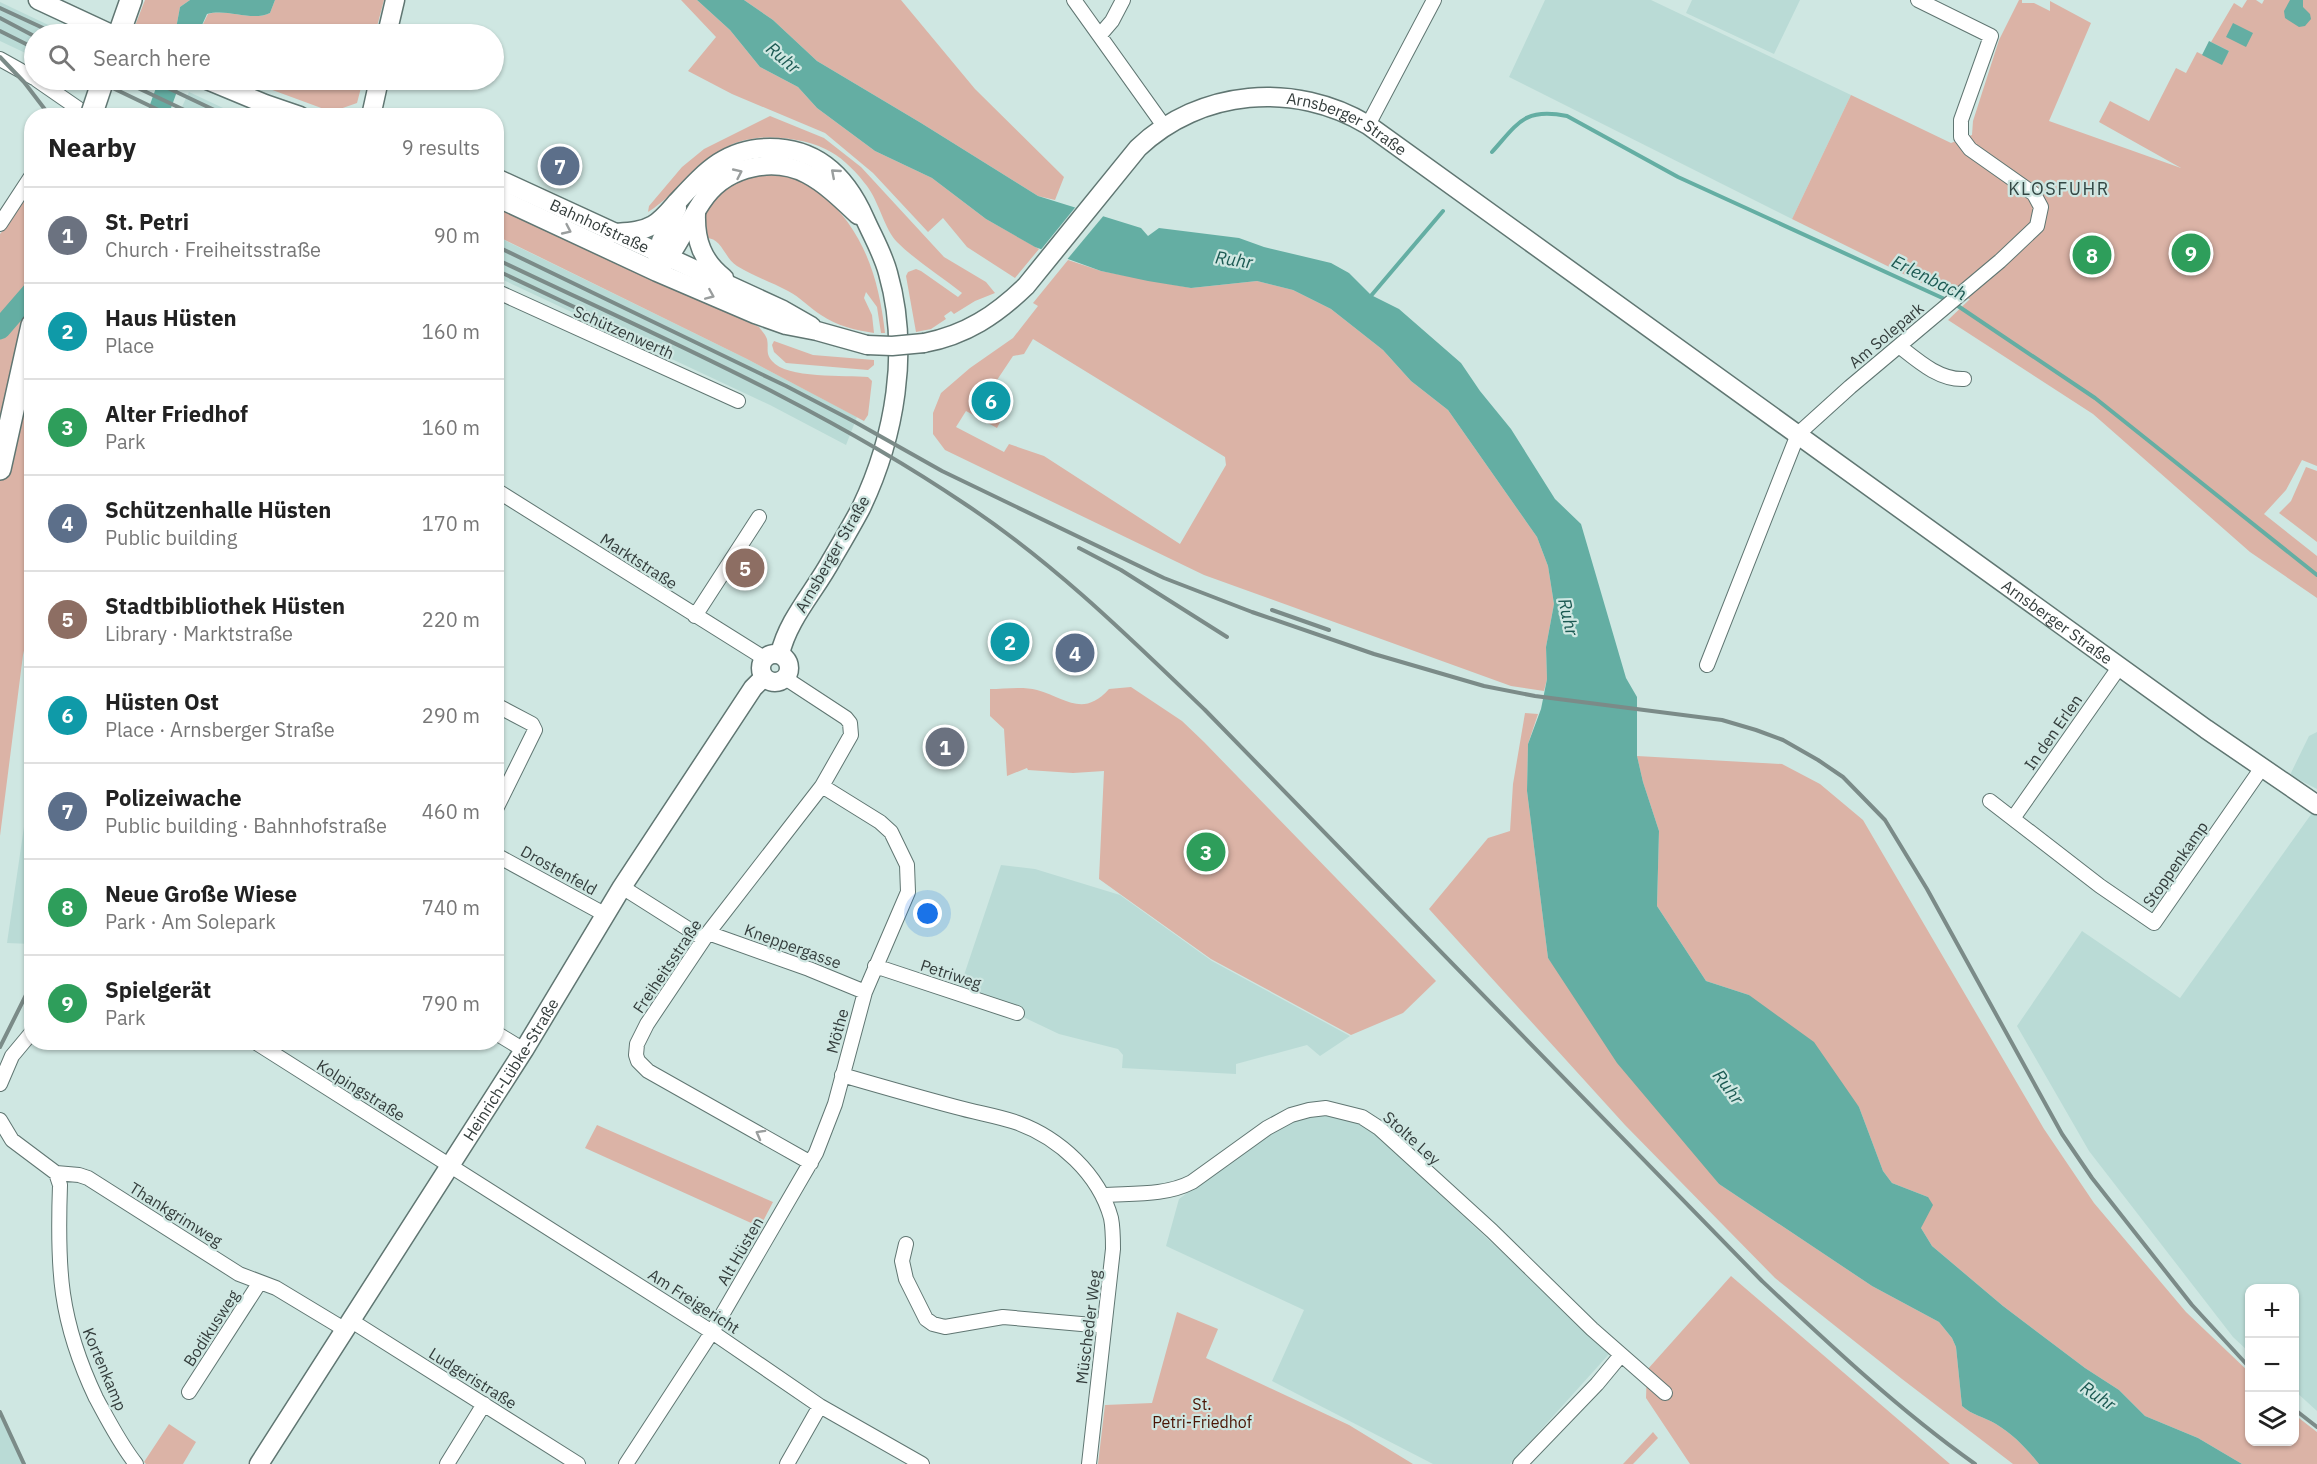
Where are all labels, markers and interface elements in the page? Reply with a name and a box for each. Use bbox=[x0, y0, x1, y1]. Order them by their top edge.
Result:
search box bbox=[24, 24, 504, 90]
water label: Ruhr bbox=[761, 37, 806, 79]
icon: search bbox=[45, 41, 78, 74]
text: Search here bbox=[93, 43, 211, 72]
street label: Arnsberger Straße bbox=[1285, 88, 1411, 160]
text: Nearby bbox=[48, 130, 136, 164]
text: 9 results bbox=[402, 134, 480, 161]
pin: 7 bbox=[540, 144, 580, 188]
one-way arrow bbox=[731, 168, 742, 180]
one-way arrow bbox=[831, 169, 842, 180]
district label: KLOSFUHR bbox=[2008, 177, 2110, 200]
street label: Bahnhofstraße bbox=[547, 194, 653, 257]
text: St. Petri bbox=[105, 207, 189, 236]
text: 1 bbox=[62, 222, 74, 249]
text: 90 m bbox=[434, 222, 480, 249]
one-way arrow bbox=[561, 222, 572, 234]
pin: 9 bbox=[2172, 230, 2210, 276]
pin: 8 bbox=[2072, 232, 2112, 278]
text: Church · Freiheitsstraße bbox=[105, 236, 321, 263]
water label: Ruhr bbox=[1214, 245, 1255, 274]
water label: Erlenbach bbox=[1888, 250, 1970, 306]
one-way arrow bbox=[704, 288, 715, 300]
street label: Am Solepark bbox=[1845, 298, 1928, 372]
street label: Schützenwerth bbox=[571, 301, 677, 363]
text: Haus Hüsten bbox=[105, 303, 237, 332]
text: 2 bbox=[62, 318, 74, 345]
text: 160 m bbox=[422, 318, 480, 345]
text: Place bbox=[105, 332, 154, 359]
pin: 6 bbox=[972, 378, 1010, 424]
text: Alter Friedhof bbox=[105, 399, 248, 428]
text: 3 bbox=[62, 414, 74, 441]
text: 160 m bbox=[422, 414, 480, 441]
text: Park bbox=[105, 428, 145, 455]
street label: Arnsberger Straße bbox=[790, 492, 874, 616]
text: Schützenhalle Hüsten bbox=[105, 495, 331, 524]
text: 4 bbox=[62, 510, 74, 537]
text: 170 m bbox=[422, 510, 480, 537]
text: Public building bbox=[105, 524, 237, 551]
street label: Marktstraße bbox=[597, 529, 682, 593]
pin: 5 bbox=[726, 546, 764, 590]
street label: Arnsberger Straße bbox=[1998, 575, 2117, 668]
text: Stadtbibliothek Hüsten bbox=[105, 591, 345, 620]
water label: Ruhr bbox=[1553, 596, 1584, 638]
text: 5 bbox=[62, 606, 74, 633]
text: 220 m bbox=[422, 606, 480, 633]
text: Library · Marktstraße bbox=[105, 620, 293, 647]
pin: 2 bbox=[990, 620, 1030, 664]
pin: 4 bbox=[1056, 630, 1094, 676]
text: Hüsten Ost bbox=[105, 687, 219, 716]
street label: In den Erlen bbox=[2020, 690, 2086, 774]
text: 6 bbox=[62, 702, 74, 729]
text: 290 m bbox=[422, 702, 480, 729]
text: Place · Arnsberger Straße bbox=[105, 716, 335, 743]
pin: 1 bbox=[926, 724, 964, 770]
text: Polizeiwache bbox=[105, 783, 242, 812]
text: 7 bbox=[62, 798, 74, 825]
text: 460 m bbox=[422, 798, 480, 825]
text: Public building · Bahnhofstraße bbox=[105, 812, 387, 839]
street label: Stoppenkamp bbox=[2138, 817, 2212, 911]
pin: 3 bbox=[1186, 830, 1226, 874]
street label: Drostenfeld bbox=[517, 841, 601, 899]
text: Neue Große Wiese bbox=[105, 879, 297, 908]
text: 8 bbox=[62, 894, 74, 921]
text: 740 m bbox=[422, 894, 480, 921]
your location bbox=[913, 899, 942, 928]
text: Park · Am Solepark bbox=[105, 908, 276, 935]
street label: Freiheitsstraße bbox=[628, 915, 706, 1017]
street label: Kneppergasse bbox=[742, 919, 845, 973]
street label: Petriweg bbox=[918, 955, 985, 993]
text: Spielgerät bbox=[105, 975, 211, 1004]
text: 9 bbox=[62, 990, 74, 1017]
text: 790 m bbox=[422, 990, 480, 1017]
street label: Heinrich-Lübke-Straße bbox=[459, 994, 563, 1144]
text: Park bbox=[105, 1004, 145, 1031]
street label: Möthe bbox=[821, 1006, 853, 1056]
street label: Kolpingstraße bbox=[313, 1055, 409, 1125]
water label: Ruhr bbox=[1708, 1065, 1749, 1109]
street label: Stolte Ley bbox=[1379, 1107, 1445, 1169]
one-way arrow bbox=[756, 1130, 766, 1141]
street label: Thankgrimweg bbox=[126, 1177, 227, 1251]
street label: Alt Hüsten bbox=[712, 1213, 768, 1289]
street label: Am Freigericht bbox=[645, 1264, 743, 1338]
street label: Müscheder Weg bbox=[1071, 1268, 1105, 1385]
map controls bbox=[2245, 1284, 2299, 1446]
button: + bbox=[2245, 1284, 2299, 1338]
street label: Bodikusweg bbox=[179, 1286, 243, 1370]
street label: Kortenkamp bbox=[79, 1324, 131, 1414]
button: − bbox=[2245, 1338, 2299, 1392]
street label: Ludgeristraße bbox=[425, 1343, 521, 1413]
water label: Ruhr bbox=[2076, 1376, 2121, 1416]
button: layers bbox=[2245, 1392, 2299, 1446]
park label: St. Petri-Friedhof bbox=[1152, 1394, 1252, 1432]

